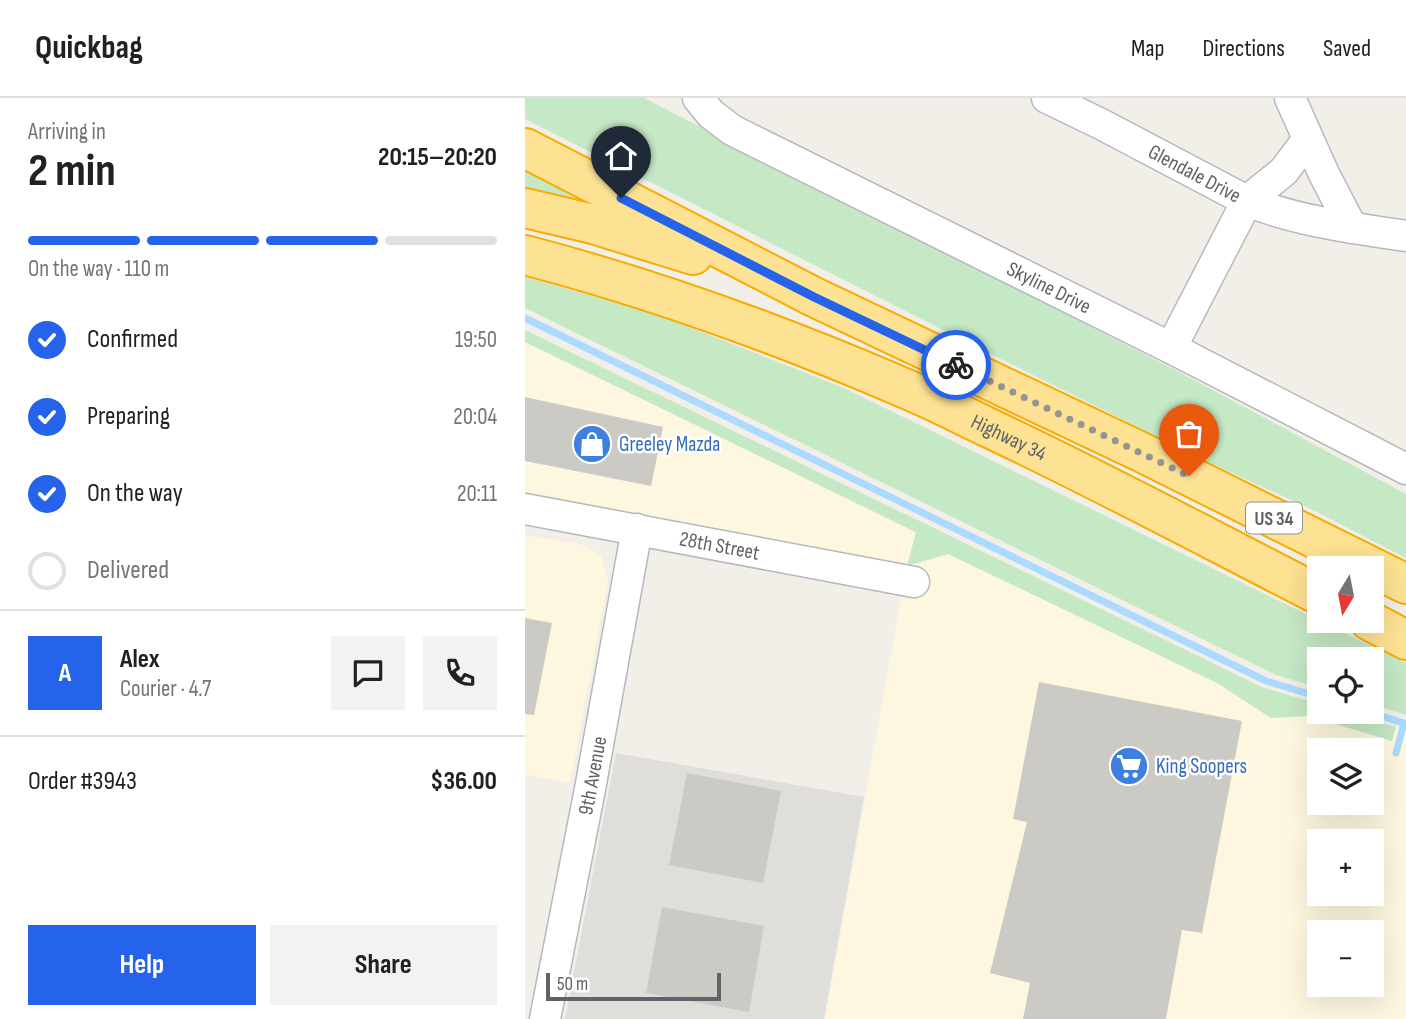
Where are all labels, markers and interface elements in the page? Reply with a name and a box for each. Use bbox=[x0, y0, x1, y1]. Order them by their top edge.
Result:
text: Quickbag bbox=[35, 28, 143, 68]
text: Map bbox=[1131, 34, 1164, 63]
text: Directions bbox=[1202, 34, 1285, 63]
text: Saved bbox=[1323, 34, 1371, 63]
text: Arriving in bbox=[28, 118, 106, 146]
pin bbox=[591, 126, 651, 198]
icon: home bbox=[602, 137, 640, 175]
street label: Glendale Drive bbox=[1144, 139, 1245, 209]
text: 20:15–20:20 bbox=[378, 142, 497, 173]
text: 2 min bbox=[28, 144, 116, 199]
text: On the way · 110 m bbox=[28, 255, 169, 283]
street label: Skyline Drive bbox=[1003, 256, 1095, 319]
icon: check bbox=[28, 321, 66, 359]
text: Confirmed bbox=[87, 324, 178, 355]
text: 19:50 bbox=[455, 326, 497, 354]
courier bbox=[921, 330, 991, 400]
icon: bike bbox=[937, 346, 975, 384]
icon: check bbox=[28, 398, 66, 436]
text: Preparing bbox=[87, 401, 170, 432]
text: 20:04 bbox=[453, 403, 497, 431]
pin bbox=[1159, 404, 1219, 476]
street label: Highway 34 bbox=[967, 409, 1051, 467]
icon: bag bbox=[1170, 415, 1208, 453]
shop icon: Greeley Mazda bbox=[571, 423, 613, 465]
place label: Greeley Mazda bbox=[619, 432, 720, 457]
icon: check bbox=[28, 475, 66, 513]
text: On the way bbox=[87, 478, 183, 509]
text: 20:11 bbox=[457, 480, 497, 508]
road number: US 34 bbox=[1246, 502, 1302, 534]
street label: 28th Street bbox=[677, 526, 762, 566]
text: Delivered bbox=[87, 555, 169, 586]
north arrow bbox=[1307, 556, 1384, 634]
map controls bbox=[1307, 556, 1384, 997]
button: chat bbox=[331, 636, 405, 710]
button: phone bbox=[423, 636, 497, 710]
text: Alex bbox=[120, 644, 160, 675]
button: locate bbox=[1307, 647, 1384, 724]
text: A bbox=[59, 658, 71, 689]
text: Courier · 4.7 bbox=[120, 675, 211, 703]
street label: 9th Avenue bbox=[573, 734, 612, 817]
button: layers bbox=[1307, 738, 1384, 815]
supermarket icon: King Soopers bbox=[1108, 745, 1150, 787]
place label: King Soopers bbox=[1156, 754, 1247, 779]
text: Order #3943 bbox=[28, 766, 137, 797]
text: $36.00 bbox=[430, 766, 497, 797]
button: + bbox=[1307, 829, 1384, 906]
button: − bbox=[1307, 920, 1384, 997]
button: Help bbox=[28, 925, 256, 1005]
button: Share bbox=[270, 925, 497, 1005]
scale bar bbox=[546, 970, 721, 1002]
text: 50 m bbox=[557, 973, 588, 996]

